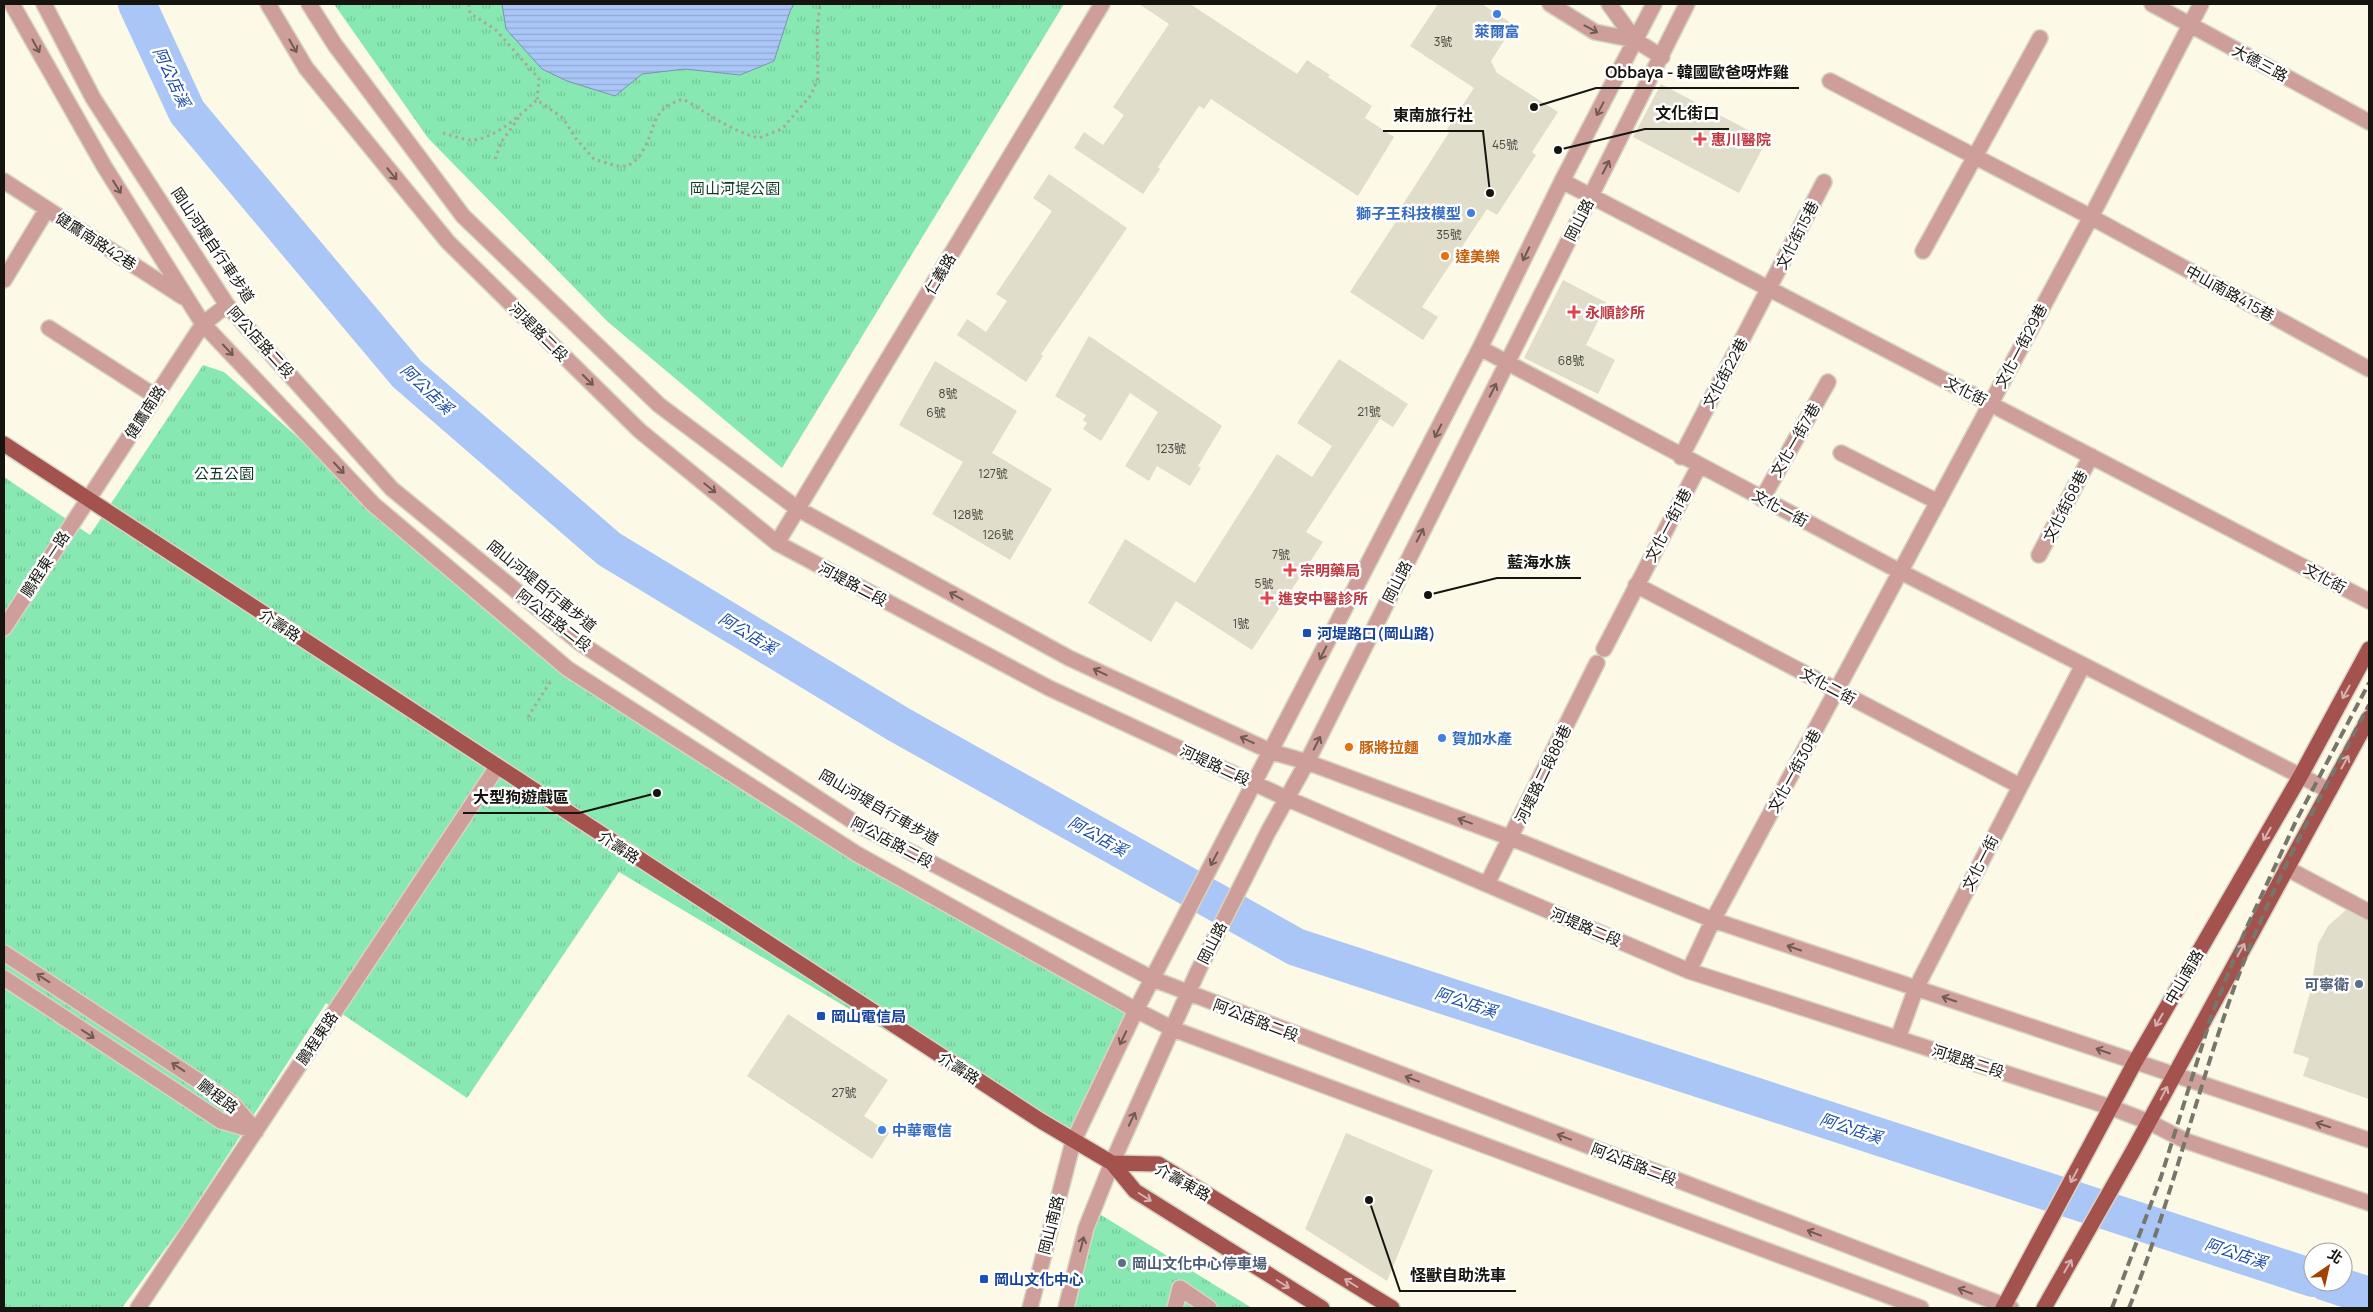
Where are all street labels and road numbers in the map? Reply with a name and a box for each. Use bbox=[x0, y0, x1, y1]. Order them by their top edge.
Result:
street label: 大德三路 bbox=[2229, 40, 2291, 86]
street label: 岡山河堤自行車步道 bbox=[167, 183, 259, 307]
street label: 岡山路 bbox=[1559, 195, 1599, 245]
street label: 文化街15巷 bbox=[1771, 197, 1823, 273]
street label: 健鷹南路42巷 bbox=[52, 207, 140, 275]
street label: 仁義路 bbox=[919, 249, 961, 299]
street label: 中山南路415巷 bbox=[2182, 260, 2278, 326]
street label: 河堤路二段 bbox=[505, 298, 573, 366]
street label: 文化一街29巷 bbox=[1990, 300, 2052, 392]
street label: 阿公店路二段 bbox=[223, 302, 299, 382]
street label: 文化街22巷 bbox=[1698, 334, 1752, 412]
street label: 文化街 bbox=[1941, 371, 1991, 411]
street label: 健鷹南路 bbox=[120, 381, 170, 443]
street label: 文化一街7巷 bbox=[1765, 399, 1825, 481]
street label: 文化街68巷 bbox=[2038, 466, 2092, 546]
street label: 文化一街1巷 bbox=[1640, 484, 1696, 566]
street label: 文化一街 bbox=[1749, 485, 1811, 531]
street label: 鵬程東一路 bbox=[16, 527, 74, 601]
street label: 岡山河堤自行車步道 bbox=[483, 535, 601, 637]
street label: 河堤路二段 bbox=[815, 557, 891, 611]
street label: 岡山路 bbox=[1377, 557, 1417, 607]
street label: 文化街 bbox=[2300, 558, 2350, 598]
street label: 阿公店路二段 bbox=[512, 584, 596, 656]
street label: 介壽路 bbox=[255, 604, 305, 646]
street label: 文化二街 bbox=[1797, 663, 1859, 709]
street label: 河堤路二段88巷 bbox=[1510, 721, 1576, 827]
street label: 文化一街30巷 bbox=[1762, 725, 1826, 817]
street label: 河堤路二段 bbox=[1177, 740, 1253, 790]
street label: 岡山河堤自行車步道 bbox=[815, 764, 943, 850]
street label: 阿公店路二段 bbox=[847, 812, 937, 872]
street label: 介壽路 bbox=[594, 826, 644, 868]
street label: 文化一街 bbox=[1957, 831, 2003, 895]
street label: 河堤路二段 bbox=[1547, 903, 1625, 951]
street label: 岡山路 bbox=[1192, 918, 1232, 968]
street label: 中山南路 bbox=[2160, 946, 2208, 1008]
street label: 阿公店路二段 bbox=[1210, 994, 1302, 1046]
street label: 鵬程東路 bbox=[292, 1007, 342, 1069]
street label: 河堤路二段 bbox=[1929, 1039, 2007, 1083]
street label: 介壽路 bbox=[934, 1047, 984, 1089]
street label: 鵬程路 bbox=[194, 1074, 242, 1118]
street label: 阿公店路二段 bbox=[1588, 1138, 1680, 1190]
street label: 介壽東路 bbox=[1152, 1158, 1214, 1206]
street label: 岡山南路 bbox=[1034, 1193, 1068, 1257]

